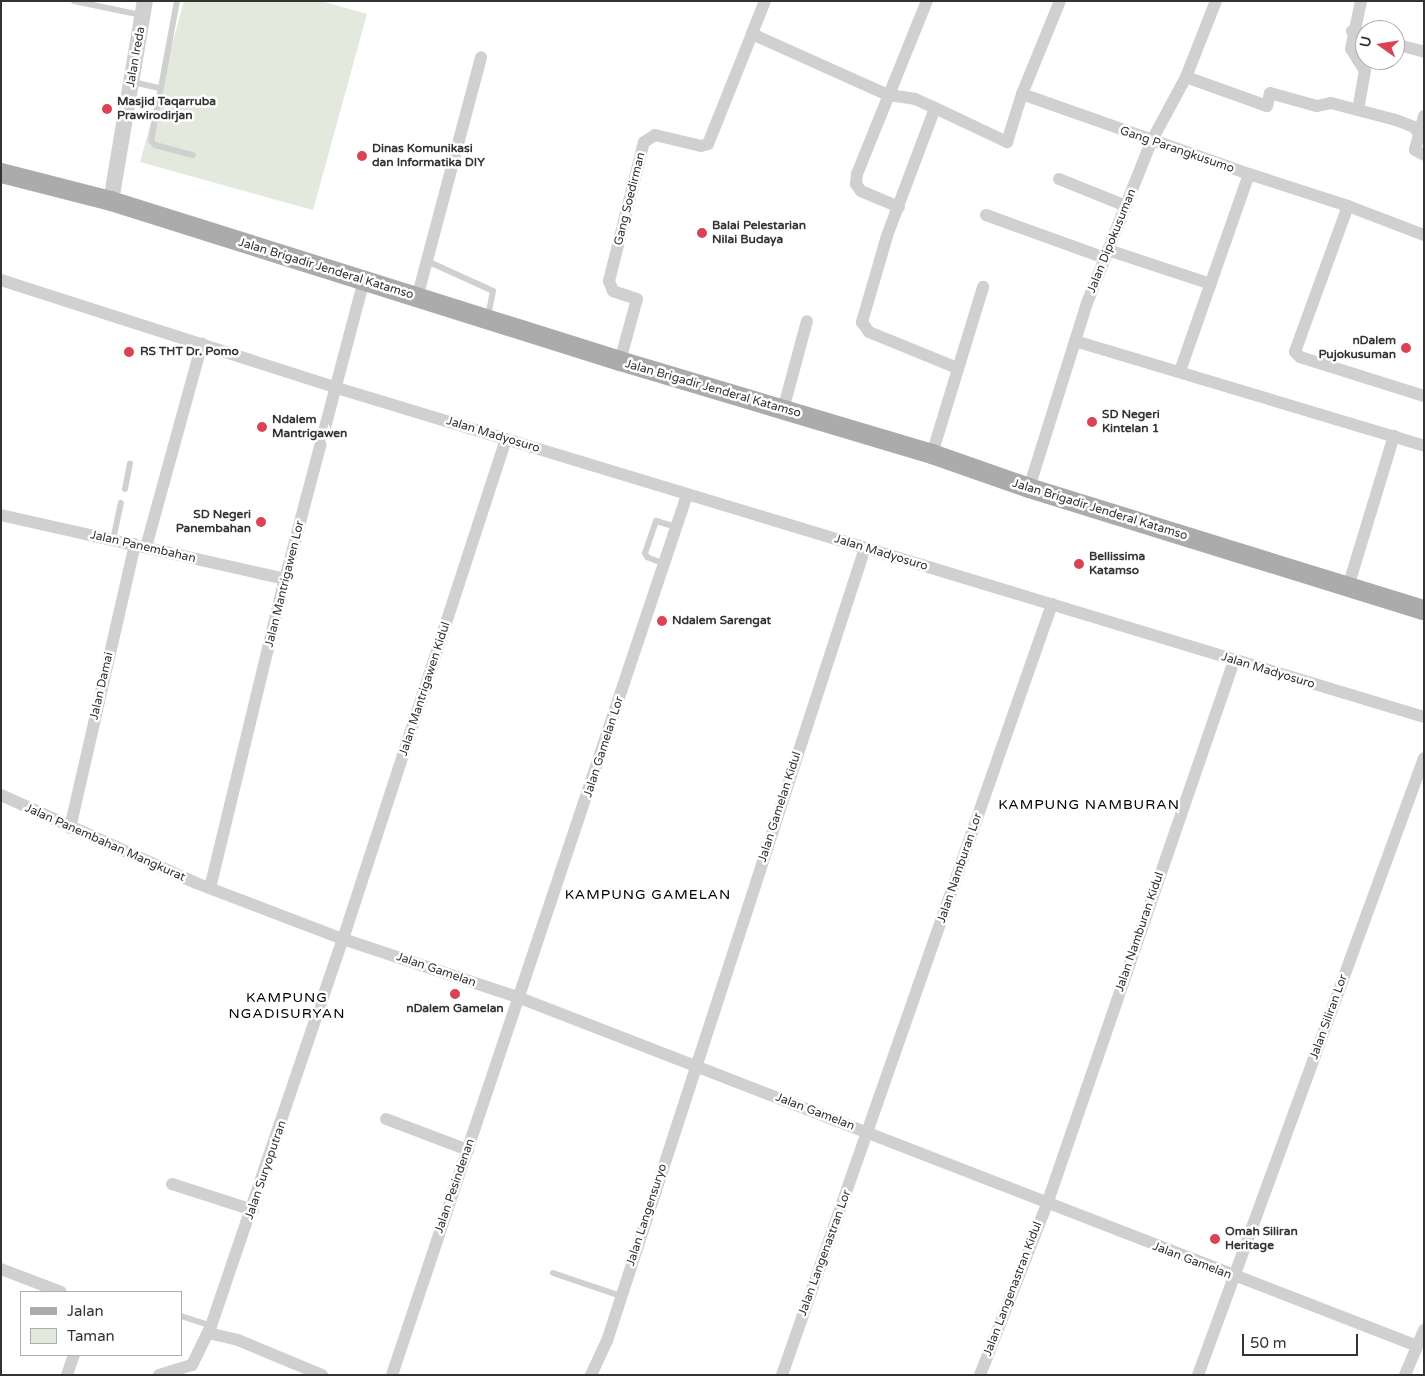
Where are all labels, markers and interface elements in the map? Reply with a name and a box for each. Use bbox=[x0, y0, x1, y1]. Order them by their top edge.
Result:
north arrow bbox=[1355, 20, 1405, 70]
street label: Jalan Ireda bbox=[124, 26, 148, 88]
text: U bbox=[1356, 35, 1375, 49]
place label: Masjid Taqarruba Prawirodirjan bbox=[117, 95, 216, 123]
marker: Masjid Taqarruba Prawirodirjan bbox=[101, 103, 113, 115]
street label: Gang Parangkusumo bbox=[1118, 124, 1236, 176]
place label: Dinas Komunikasi dan Informatika DIY bbox=[372, 142, 485, 170]
marker: Dinas Komunikasi dan Informatika DIY bbox=[356, 150, 368, 162]
street label: Gang Soedirman bbox=[611, 151, 649, 247]
street label: Jalan Dipokusuman bbox=[1084, 187, 1140, 295]
place label: Balai Pelestarian Nilai Budaya bbox=[712, 219, 806, 247]
marker: Balai Pelestarian Nilai Budaya bbox=[696, 227, 708, 239]
street label: Jalan Brigadir Jenderal Katamso bbox=[237, 235, 415, 303]
place label: nDalem Pujokusuman bbox=[1318, 334, 1396, 362]
marker: nDalem Pujokusuman bbox=[1400, 342, 1412, 354]
marker: RS THT Dr. Pomo bbox=[122, 345, 136, 359]
place label: RS THT Dr. Pomo bbox=[140, 345, 239, 359]
street label: Jalan Brigadir Jenderal Katamso bbox=[623, 357, 803, 421]
place label: SD Negeri Kintelan 1 bbox=[1102, 408, 1160, 436]
place label: Ndalem Mantrigawen bbox=[272, 413, 347, 441]
street label: Jalan Madyosuro bbox=[445, 414, 541, 456]
marker: SD Negeri Kintelan 1 bbox=[1086, 416, 1098, 428]
marker: Ndalem Mantrigawen bbox=[256, 421, 268, 433]
street label: Jalan Brigadir Jenderal Katamso bbox=[1011, 476, 1189, 544]
place label: SD Negeri Panembahan bbox=[176, 508, 251, 536]
marker: SD Negeri Panembahan bbox=[255, 516, 267, 528]
street label: Jalan Mantrigawen Lor bbox=[262, 519, 308, 649]
street label: Jalan Panembahan bbox=[89, 528, 197, 566]
street label: Jalan Madyosuro bbox=[833, 532, 929, 574]
place label: Bellissima Katamso bbox=[1089, 550, 1145, 578]
marker: Bellissima Katamso bbox=[1073, 558, 1085, 570]
place label: Ndalem Sarengat bbox=[672, 614, 771, 628]
marker: Ndalem Sarengat bbox=[656, 615, 668, 627]
street label: Jalan Mantrigawen Kidul bbox=[397, 620, 453, 758]
street label: Jalan Madyosuro bbox=[1220, 650, 1316, 692]
street label: Jalan Damai bbox=[87, 651, 117, 721]
street label: Jalan Gamelan Lor bbox=[581, 695, 627, 799]
street label: Jalan Gamelan Kidul bbox=[755, 750, 805, 864]
district label: KAMPUNG NAMBURAN bbox=[996, 797, 1182, 813]
street label: Jalan Panembahan Mangkurat bbox=[23, 801, 187, 885]
street label: Jalan Namburan Lor bbox=[934, 811, 986, 925]
street label: Jalan Namburan Kidul bbox=[1113, 870, 1167, 994]
district label: KAMPUNG GAMELAN bbox=[563, 887, 733, 903]
street label: Jalan Gamelan bbox=[394, 950, 478, 990]
street label: Jalan Siliran Lor bbox=[1307, 973, 1351, 1061]
marker: nDalem Gamelan bbox=[449, 988, 461, 1000]
district label: KAMPUNG NGADISURYAN bbox=[227, 990, 347, 1022]
place label: nDalem Gamelan bbox=[406, 1002, 504, 1016]
street label: Jalan Gamelan bbox=[774, 1090, 856, 1134]
street label: Jalan Suryoputran bbox=[242, 1119, 290, 1221]
street label: Jalan Pesindenan bbox=[432, 1137, 478, 1235]
street label: Jalan Langensuryo bbox=[624, 1162, 670, 1268]
street label: Jalan Langenastran Lor bbox=[796, 1188, 854, 1318]
street label: Jalan Langenastran Kidul bbox=[981, 1220, 1045, 1358]
place label: Omah Siliran Heritage bbox=[1225, 1225, 1298, 1253]
marker: Omah Siliran Heritage bbox=[1209, 1233, 1221, 1245]
street label: Jalan Gamelan bbox=[1151, 1239, 1233, 1283]
legend bbox=[20, 1291, 182, 1356]
text: Jalan bbox=[67, 1302, 104, 1320]
scale bar bbox=[1245, 1324, 1361, 1356]
text: Taman bbox=[67, 1327, 115, 1345]
text: 50 m bbox=[1250, 1334, 1287, 1352]

